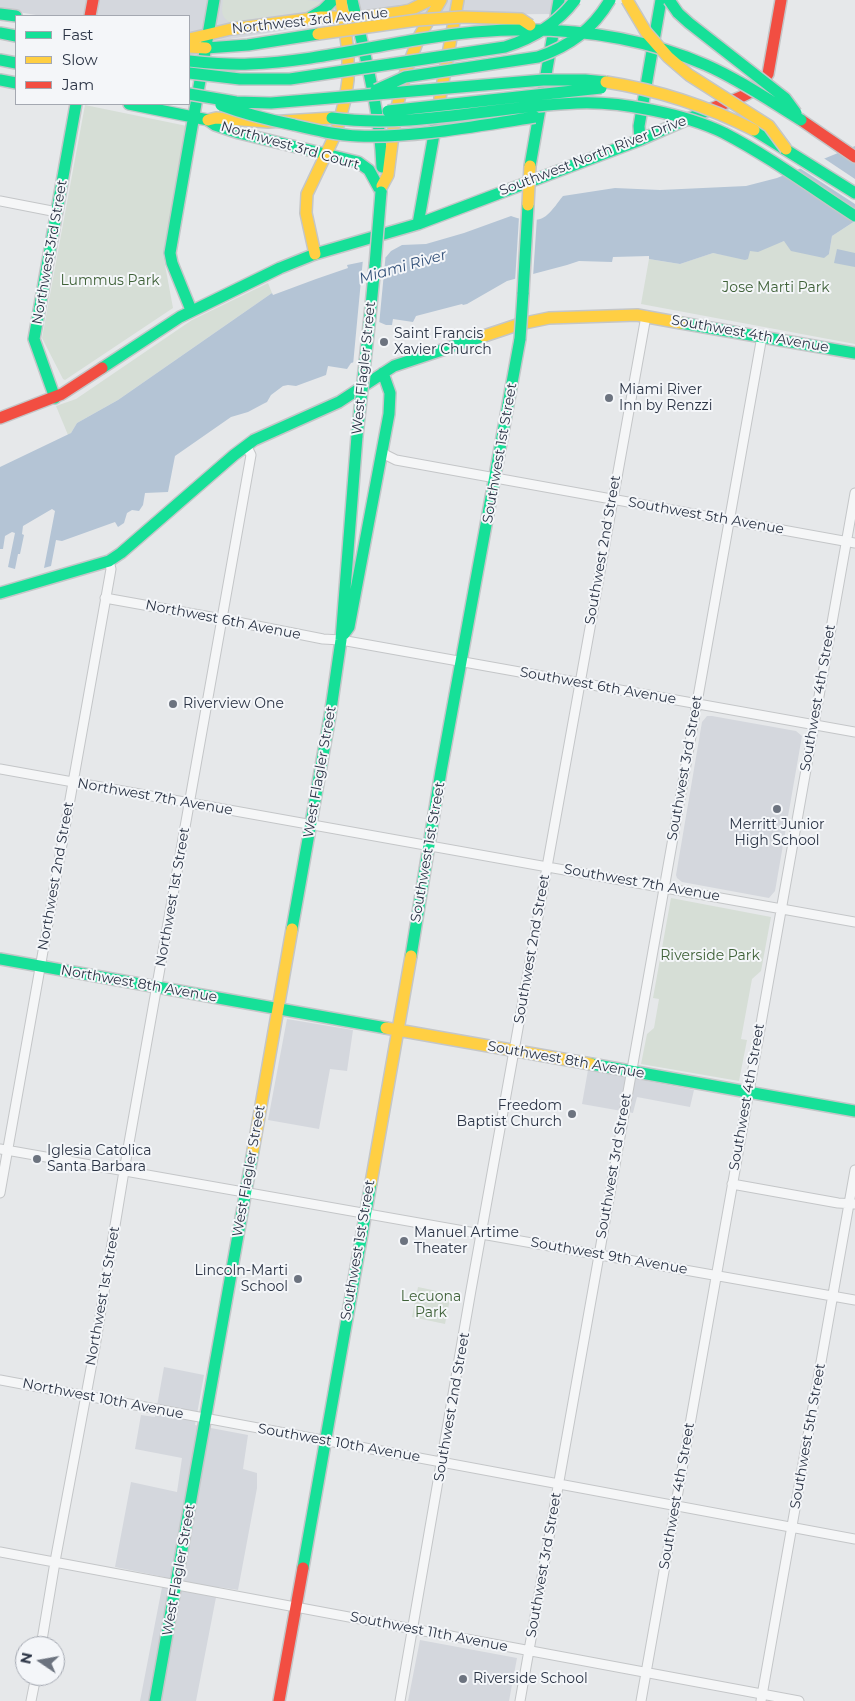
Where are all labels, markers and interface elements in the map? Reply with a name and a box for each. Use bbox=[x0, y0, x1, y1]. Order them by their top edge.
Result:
street label: Northwest 3rd Avenue bbox=[231, 4, 389, 38]
legend bbox=[15, 15, 190, 105]
text: Fast bbox=[62, 25, 93, 44]
text: Slow bbox=[62, 50, 98, 69]
text: Jam bbox=[62, 75, 94, 94]
street label: Southwest North River Drive bbox=[497, 112, 689, 200]
street label: Northwest 3rd Court bbox=[219, 118, 361, 174]
street label: Northwest 3rd Street bbox=[29, 178, 71, 326]
water label: Miami River bbox=[357, 246, 449, 288]
park label: Lummus Park bbox=[60, 273, 160, 289]
park label: Jose Marti Park bbox=[722, 280, 830, 296]
street label: West Flagler Street bbox=[349, 301, 379, 435]
street label: Southwest 4th Avenue bbox=[670, 312, 830, 356]
place label: Saint Francis Xavier Church bbox=[394, 326, 492, 358]
marker: Saint Francis Xavier Church bbox=[378, 336, 390, 348]
street label: Southwest 1st Street bbox=[479, 382, 521, 524]
place label: Miami River Inn by Renzzi bbox=[619, 382, 712, 414]
marker: Miami River Inn by Renzzi bbox=[603, 392, 615, 404]
street label: Southwest 2nd Street bbox=[582, 474, 624, 626]
street label: Southwest 5th Avenue bbox=[627, 494, 785, 538]
street label: Northwest 6th Avenue bbox=[144, 597, 302, 643]
street label: Southwest 4th Street bbox=[797, 623, 839, 773]
street label: Southwest 6th Avenue bbox=[518, 664, 678, 708]
street label: Southwest 3rd Street bbox=[664, 694, 706, 842]
place label: Riverview One bbox=[183, 696, 284, 712]
marker: Riverview One bbox=[167, 698, 179, 710]
street label: West Flagler Street bbox=[300, 705, 340, 839]
street label: Northwest 7th Avenue bbox=[76, 775, 234, 819]
street label: Southwest 1st Street bbox=[407, 781, 449, 923]
street label: Northwest 2nd Street bbox=[35, 800, 77, 952]
marker: Merritt Junior High School bbox=[771, 803, 783, 815]
place label: Merritt Junior High School bbox=[729, 817, 825, 850]
street label: Northwest 1st Street bbox=[152, 826, 194, 968]
street label: Southwest 7th Avenue bbox=[563, 861, 721, 905]
street label: Southwest 2nd Street bbox=[511, 873, 553, 1025]
park label: Riverside Park bbox=[660, 948, 760, 964]
street label: Northwest 8th Avenue bbox=[60, 962, 218, 1006]
street label: Southwest 4th Street bbox=[726, 1022, 768, 1172]
street label: Southwest 8th Avenue bbox=[486, 1038, 646, 1082]
street label: Southwest 3rd Street bbox=[593, 1092, 635, 1240]
place label: Freedom Baptist Church bbox=[457, 1098, 562, 1130]
street label: West Flagler Street bbox=[229, 1104, 269, 1238]
marker: Freedom Baptist Church bbox=[566, 1108, 578, 1120]
place label: Iglesia Catolica Santa Barbara bbox=[47, 1143, 152, 1176]
marker: Iglesia Catolica Santa Barbara bbox=[31, 1153, 43, 1165]
street label: Southwest 1st Street bbox=[337, 1179, 379, 1321]
street label: Northwest 1st Street bbox=[82, 1225, 124, 1367]
place label: Manuel Artime Theater bbox=[414, 1225, 519, 1258]
street label: Southwest 9th Avenue bbox=[529, 1234, 689, 1278]
marker: Manuel Artime Theater bbox=[398, 1235, 410, 1247]
place label: Lincoln-Marti School bbox=[195, 1263, 288, 1295]
marker: Lincoln-Marti School bbox=[292, 1273, 304, 1285]
park label: Lecuona Park bbox=[401, 1289, 461, 1321]
street label: Southwest 2nd Street bbox=[431, 1331, 473, 1483]
street label: Southwest 5th Street bbox=[787, 1362, 829, 1510]
street label: Northwest 10th Avenue bbox=[21, 1375, 185, 1423]
street label: Southwest 10th Avenue bbox=[256, 1420, 422, 1466]
street label: Southwest 4th Street bbox=[656, 1421, 698, 1571]
street label: Southwest 3rd Street bbox=[523, 1491, 565, 1639]
street label: West Flagler Street bbox=[159, 1503, 199, 1637]
street label: Southwest 11th Avenue bbox=[349, 1608, 509, 1656]
north arrow bbox=[15, 1636, 65, 1686]
text: N bbox=[16, 1651, 36, 1665]
place label: Riverside School bbox=[473, 1671, 588, 1687]
marker: Riverside School bbox=[457, 1673, 469, 1685]

